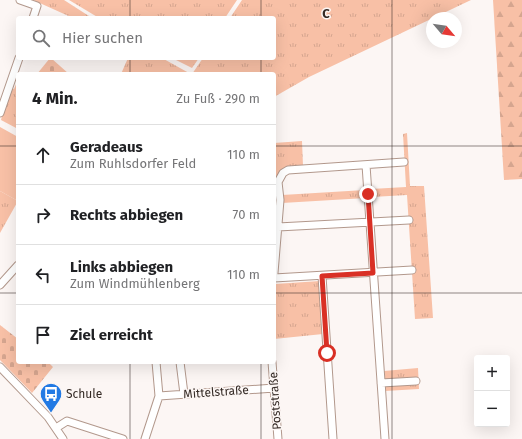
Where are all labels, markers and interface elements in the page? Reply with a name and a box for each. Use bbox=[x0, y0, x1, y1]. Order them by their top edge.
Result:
text: C bbox=[322, 6, 330, 21]
north arrow bbox=[426, 12, 462, 48]
search box bbox=[16, 16, 276, 60]
icon: search bbox=[30, 27, 52, 49]
text: Hier suchen bbox=[62, 29, 143, 47]
text: 4 Min. bbox=[32, 88, 78, 109]
text: Zu Fuß · 290 m bbox=[176, 91, 260, 106]
text: Geradeaus bbox=[70, 138, 143, 156]
icon: ahead bbox=[32, 144, 54, 166]
text: 110 m bbox=[227, 147, 260, 162]
text: Zum Ruhlsdorfer Feld bbox=[70, 156, 196, 171]
route end bbox=[359, 185, 377, 203]
icon: right bbox=[32, 204, 54, 226]
text: Rechts abbiegen bbox=[70, 206, 183, 224]
text: 70 m bbox=[233, 207, 260, 222]
text: Links abbiegen bbox=[70, 258, 173, 276]
icon: left bbox=[32, 264, 54, 286]
text: 110 m bbox=[227, 267, 260, 282]
text: Zum Windmühlenberg bbox=[70, 276, 200, 291]
icon: arrive bbox=[32, 324, 54, 346]
text: Ziel erreicht bbox=[70, 326, 153, 344]
route start bbox=[318, 344, 336, 362]
map controls bbox=[474, 355, 510, 427]
button: + bbox=[474, 355, 510, 391]
street label: Poststraße bbox=[266, 372, 284, 430]
bus stop icon: Schule bbox=[38, 381, 64, 414]
street label: Mittelstraße bbox=[183, 383, 249, 401]
place label: Schule bbox=[66, 387, 102, 401]
button: − bbox=[474, 391, 510, 427]

